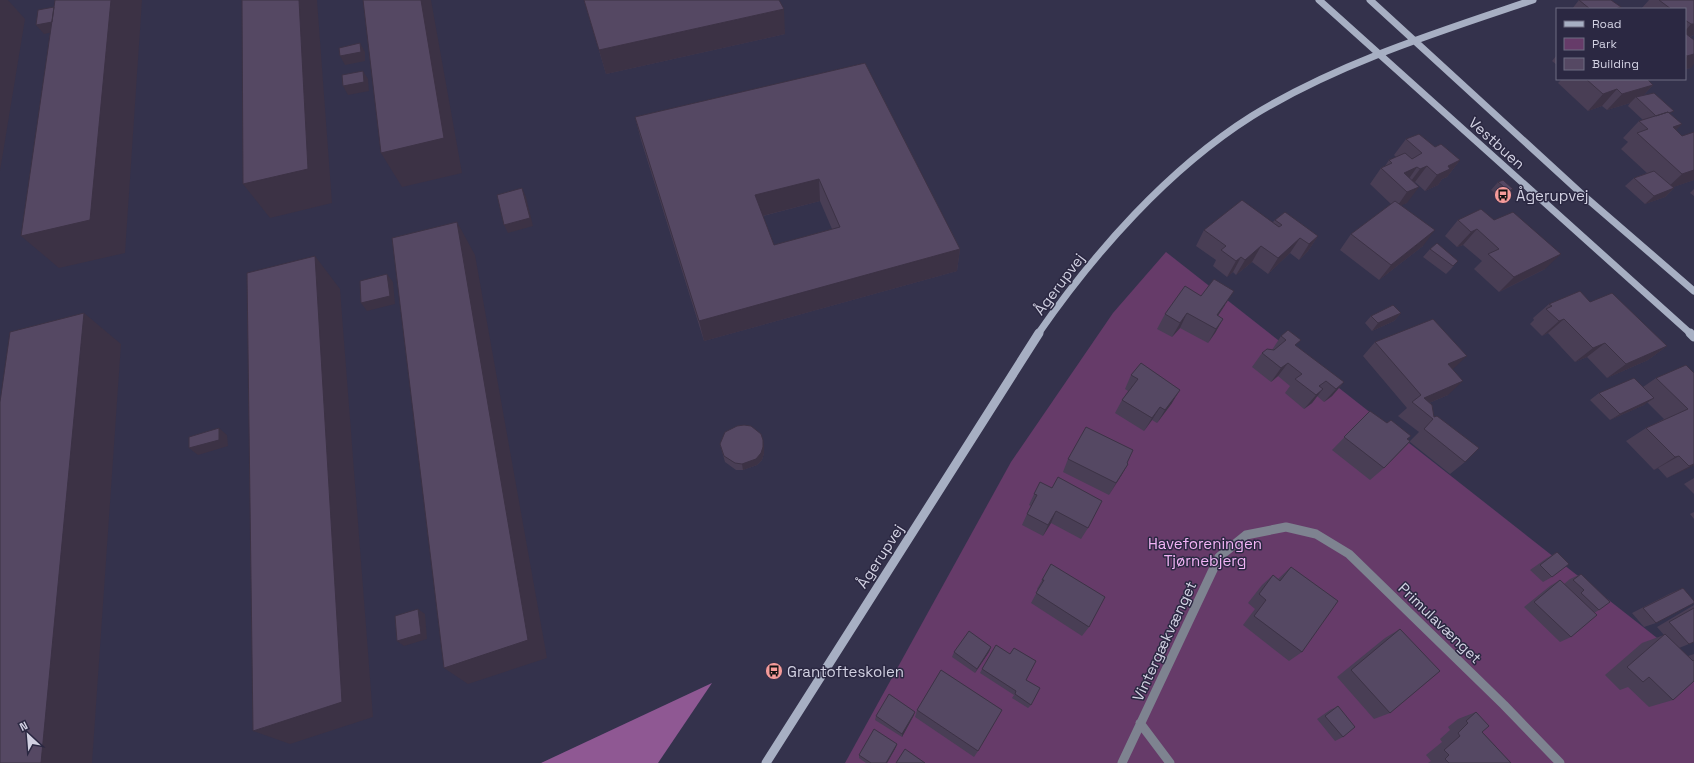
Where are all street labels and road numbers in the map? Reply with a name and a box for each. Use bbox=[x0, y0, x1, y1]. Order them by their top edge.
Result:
street label: Vestbuen bbox=[1465, 113, 1529, 173]
street label: Ågerupvej bbox=[1030, 249, 1088, 319]
street label: Ågerupvej bbox=[852, 520, 908, 592]
street label: Vintergækvænget bbox=[1128, 578, 1200, 704]
street label: Primulavænget bbox=[1394, 579, 1486, 667]

